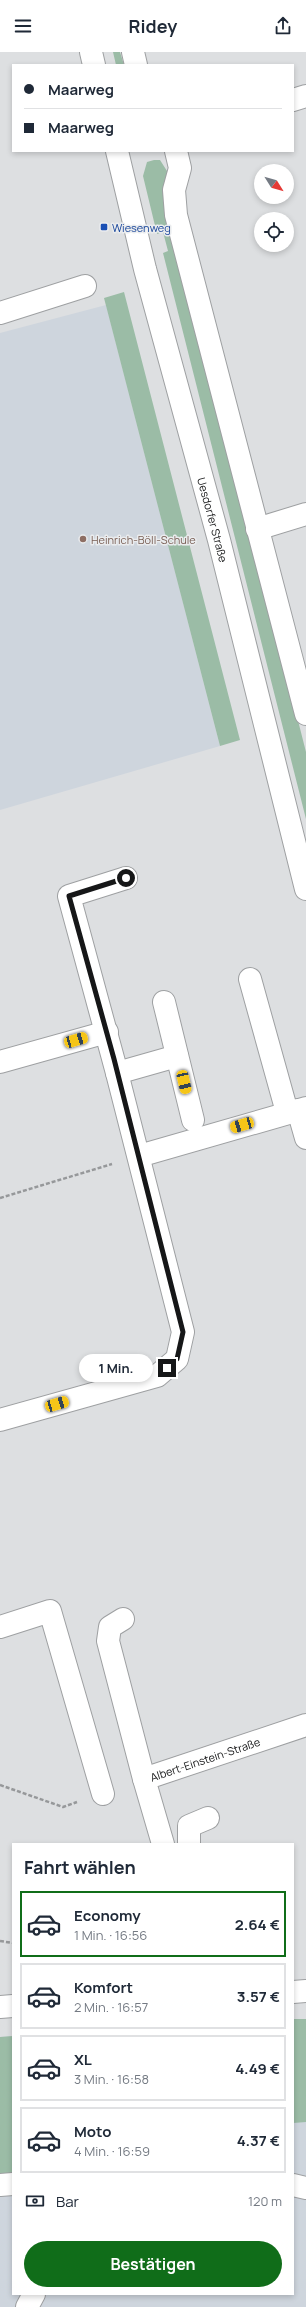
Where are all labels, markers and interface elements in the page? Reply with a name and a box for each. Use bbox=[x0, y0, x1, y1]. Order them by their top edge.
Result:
text: Ridey bbox=[129, 14, 177, 38]
icon: menu bbox=[12, 15, 34, 37]
icon: share bbox=[272, 15, 294, 37]
text: Maarweg bbox=[48, 79, 114, 100]
text: Maarweg bbox=[48, 117, 114, 138]
north arrow bbox=[254, 164, 294, 204]
map controls bbox=[254, 164, 294, 252]
button: locate bbox=[254, 212, 294, 252]
place label: Wiesenweg bbox=[112, 220, 171, 235]
marker: Wiesenweg bbox=[99, 222, 109, 232]
street label: Uesdorfer Straße bbox=[195, 475, 232, 564]
place label: Heinrich-Böll-Schule bbox=[91, 532, 196, 547]
marker: Heinrich-Böll-Schule bbox=[78, 534, 88, 544]
route start bbox=[117, 869, 135, 887]
car bbox=[63, 1031, 89, 1049]
car bbox=[175, 1069, 193, 1095]
car bbox=[229, 1116, 255, 1134]
callout: 1 Min. bbox=[79, 1354, 153, 1382]
text: 1 Min. bbox=[98, 1359, 134, 1377]
route end bbox=[158, 1359, 176, 1377]
car bbox=[44, 1395, 70, 1413]
street label: Albert-Einstein-Straße bbox=[148, 1733, 263, 1784]
text: Fahrt wählen bbox=[24, 1855, 136, 1879]
text: Economy bbox=[74, 1905, 141, 1926]
icon: car bbox=[26, 1906, 62, 1942]
text: 2.64 € bbox=[235, 1914, 280, 1935]
text: 1 Min. · 16:56 bbox=[74, 1926, 147, 1944]
text: Komfort bbox=[74, 1977, 133, 1998]
icon: car bbox=[26, 1978, 62, 2014]
text: 3.57 € bbox=[237, 1986, 280, 2007]
text: 2 Min. · 16:57 bbox=[74, 1998, 148, 2016]
text: XL bbox=[74, 2049, 92, 2070]
icon: car bbox=[26, 2050, 62, 2086]
text: 4.49 € bbox=[235, 2058, 280, 2079]
text: 3 Min. · 16:58 bbox=[74, 2070, 149, 2088]
text: Moto bbox=[74, 2121, 111, 2142]
icon: car bbox=[26, 2122, 62, 2158]
text: 4.37 € bbox=[237, 2130, 280, 2151]
text: 4 Min. · 16:59 bbox=[74, 2142, 150, 2160]
icon: cash bbox=[24, 2190, 46, 2212]
text: Bar bbox=[56, 2191, 79, 2212]
text: 120 m bbox=[248, 2192, 282, 2210]
button: Bestätigen bbox=[24, 2241, 282, 2287]

